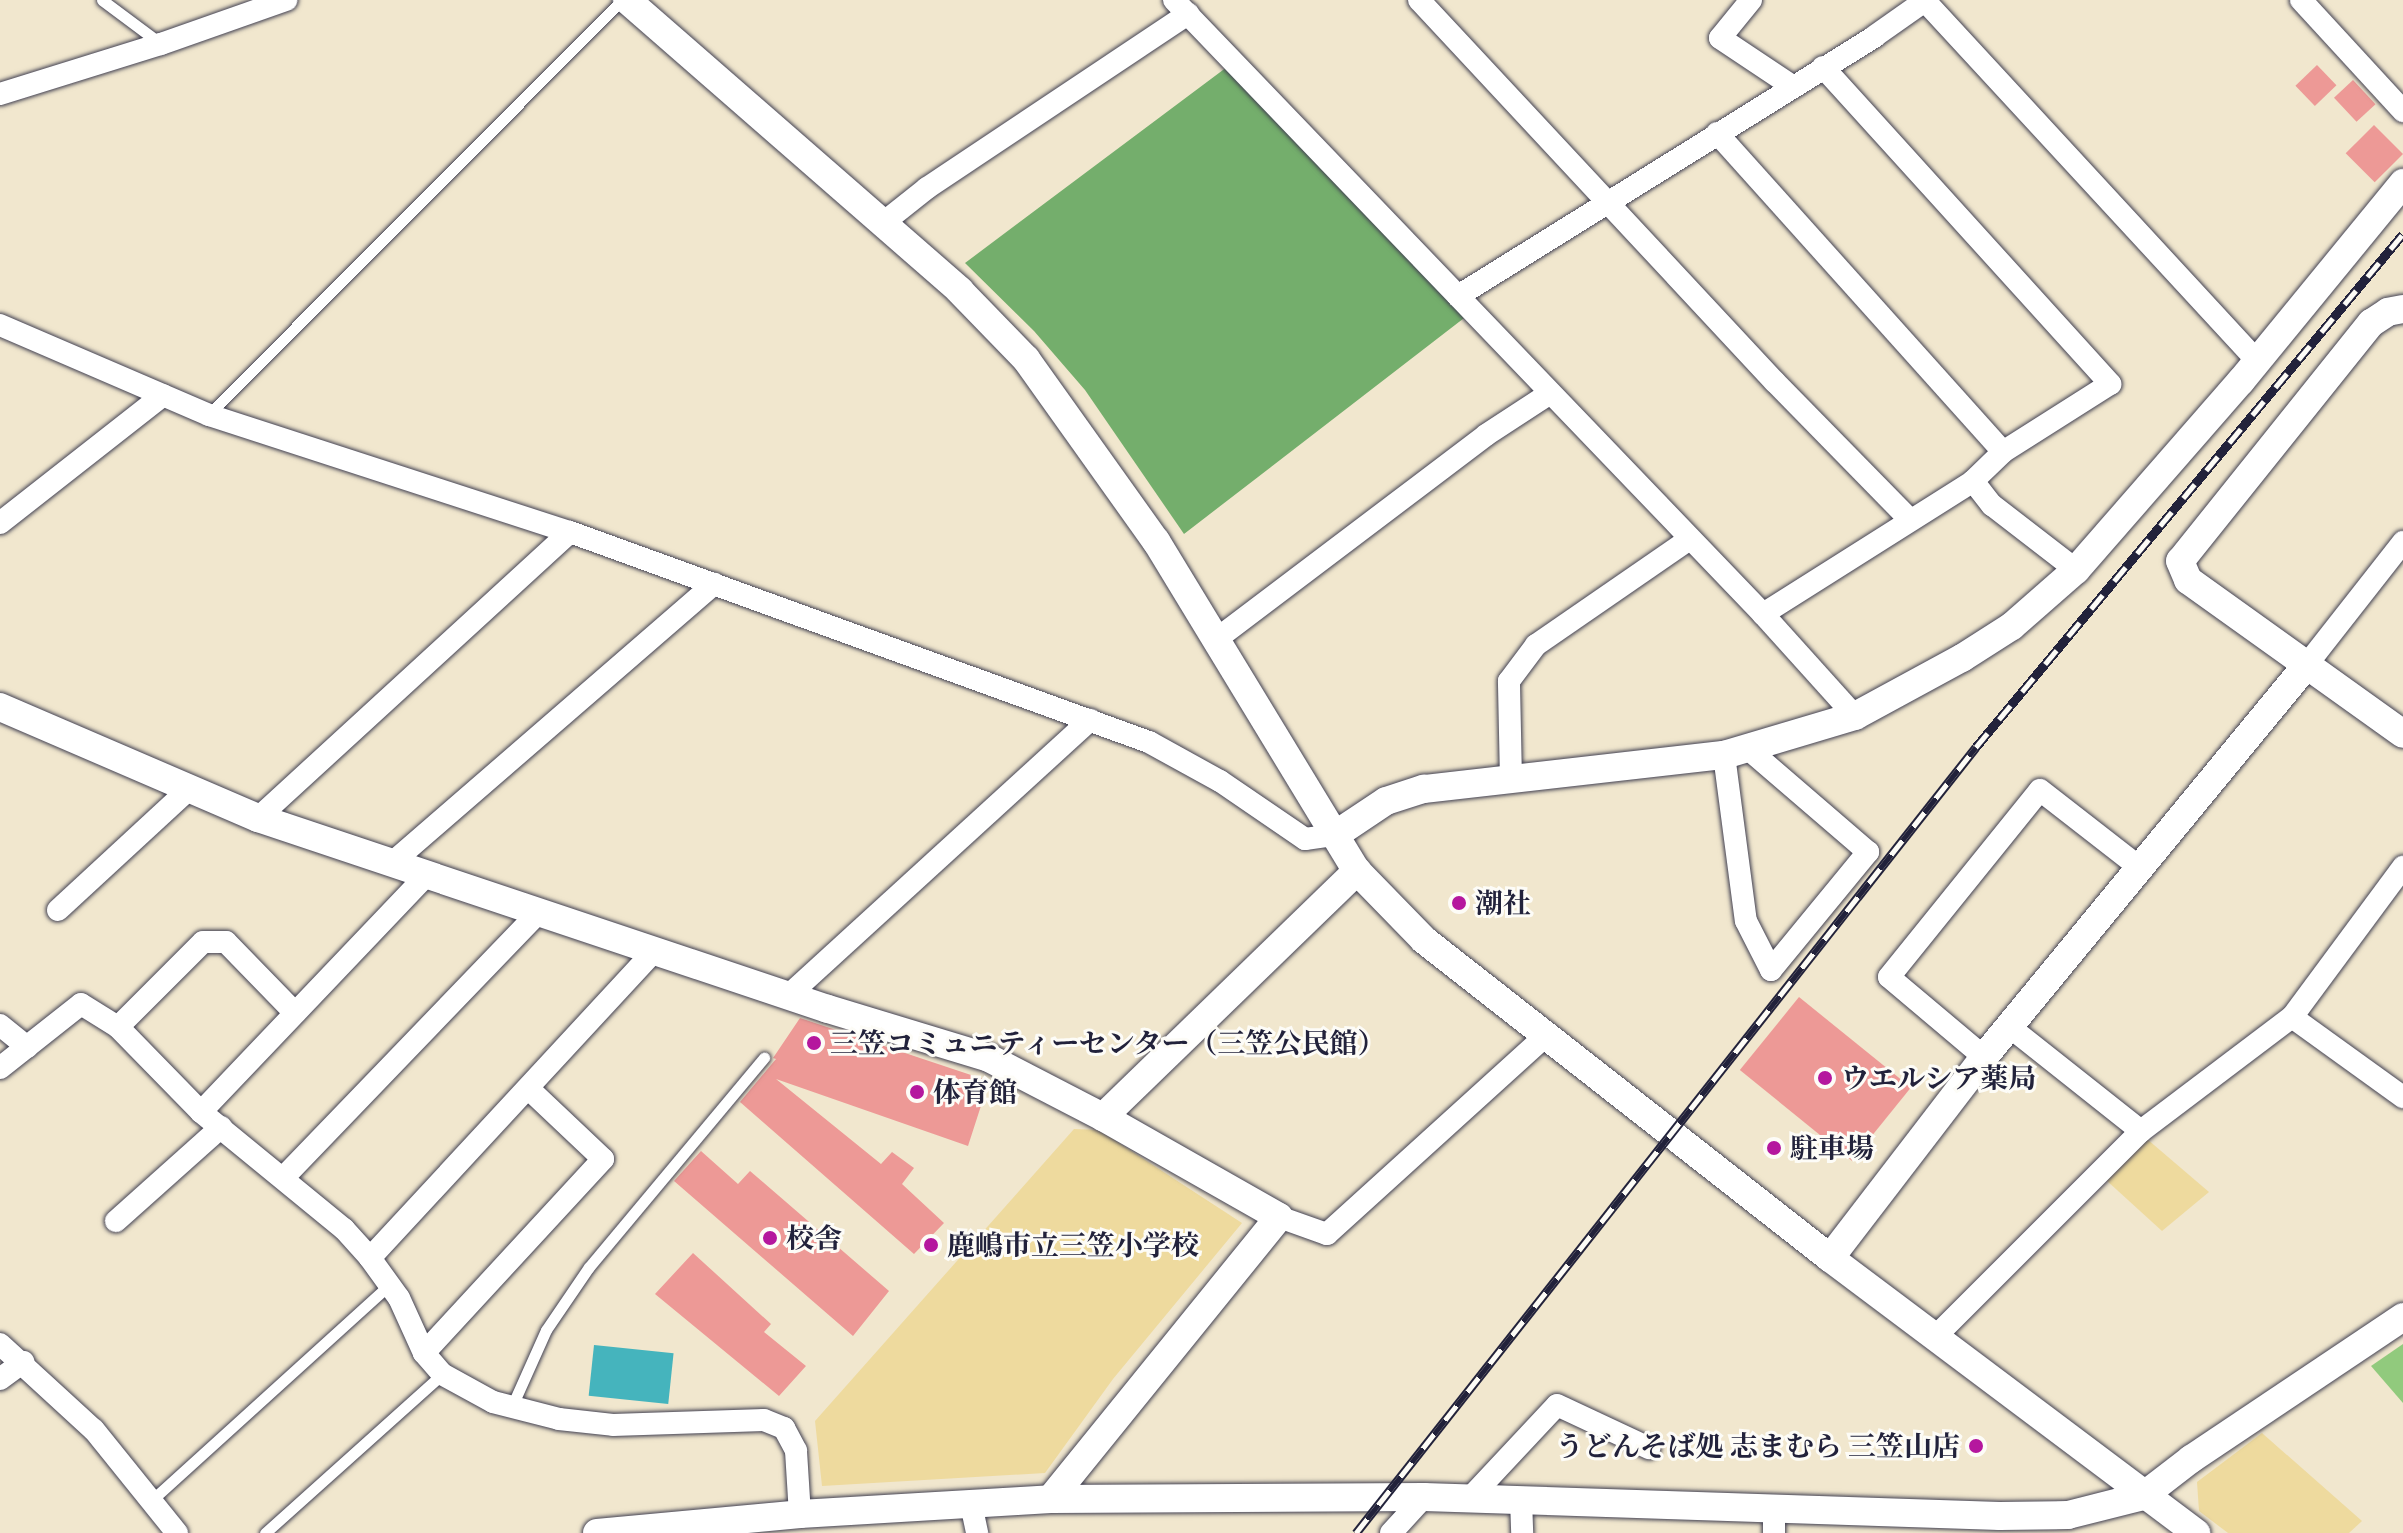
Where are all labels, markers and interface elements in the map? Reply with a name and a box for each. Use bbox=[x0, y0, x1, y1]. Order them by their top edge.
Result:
place label: 潮社 bbox=[1475, 886, 1531, 920]
marker: 潮社 bbox=[1450, 894, 1468, 912]
place label: 三笠コミュニティーセンター（三笠公民館） bbox=[830, 1026, 1390, 1060]
marker: 三笠コミュニティーセンター（三笠公民館） bbox=[805, 1034, 823, 1052]
place label: ウエルシア薬局 bbox=[1841, 1061, 2037, 1095]
marker: ウエルシア薬局 bbox=[1816, 1069, 1834, 1087]
place label: 体育館 bbox=[933, 1075, 1017, 1109]
marker: 体育館 bbox=[908, 1083, 926, 1101]
place label: 駐車場 bbox=[1790, 1131, 1874, 1165]
marker: 駐車場 bbox=[1765, 1139, 1783, 1157]
place label: 校舎 bbox=[786, 1221, 842, 1255]
place label: 鹿嶋市立三笠小学校 bbox=[947, 1228, 1199, 1262]
marker: 校舎 bbox=[761, 1229, 779, 1247]
marker: 鹿嶋市立三笠小学校 bbox=[922, 1236, 940, 1254]
place label: うどんそば処 志まむら 三笠山店 bbox=[1556, 1429, 1960, 1463]
marker: うどんそば処 志まむら 三笠山店 bbox=[1967, 1437, 1985, 1455]

